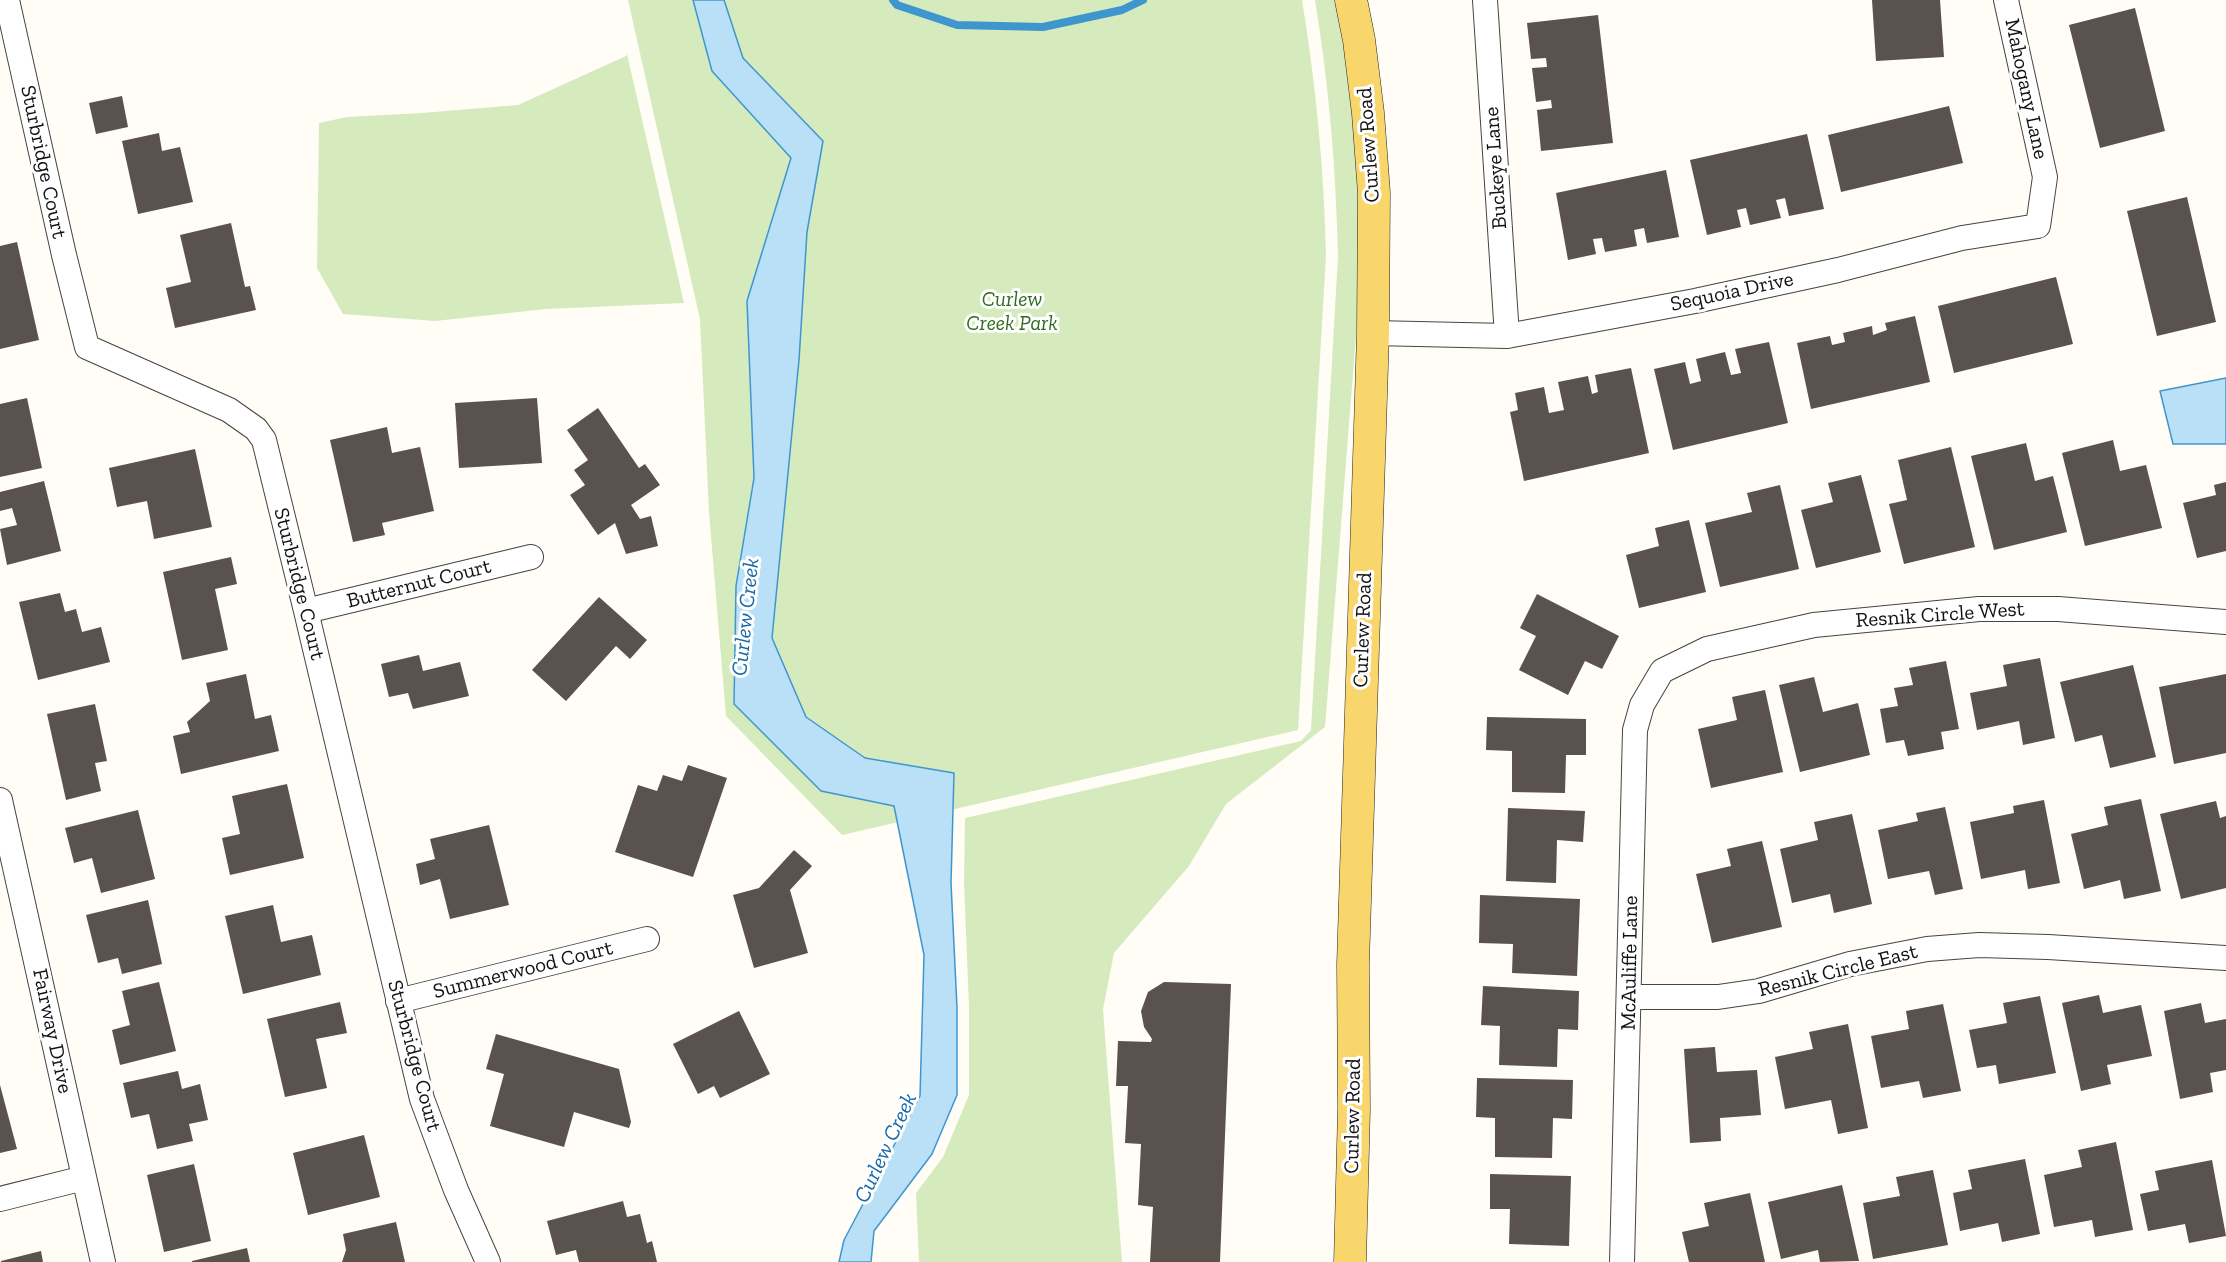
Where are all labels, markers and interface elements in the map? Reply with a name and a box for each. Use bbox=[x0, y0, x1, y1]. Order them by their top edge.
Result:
street label: Mahogany Lane bbox=[1999, 16, 2053, 162]
street label: Sturbridge Court bbox=[14, 83, 72, 241]
street label: Curlew Road bbox=[1352, 87, 1386, 203]
street label: Buckeye Lane bbox=[1479, 106, 1513, 230]
street label: Sequoia Drive bbox=[1668, 267, 1796, 317]
park label: Curlew Creek Park bbox=[966, 287, 1058, 337]
street label: Sturbridge Court bbox=[268, 505, 330, 663]
street label: Butternut Court bbox=[344, 554, 494, 614]
water label: Curlew Creek bbox=[727, 557, 765, 677]
street label: Curlew Road bbox=[1348, 572, 1378, 688]
street label: Resnik Circle West bbox=[1855, 597, 2025, 633]
street label: McAuliffe Lane bbox=[1616, 895, 1644, 1031]
street label: Summerwood Court bbox=[431, 935, 615, 1005]
street label: Resnik Circle East bbox=[1756, 939, 1920, 1003]
street label: Fairway Drive bbox=[26, 966, 78, 1096]
street label: Sturbridge Court bbox=[382, 977, 446, 1135]
street label: Curlew Road bbox=[1339, 1058, 1367, 1174]
water label: Curlew Creek bbox=[849, 1089, 923, 1207]

